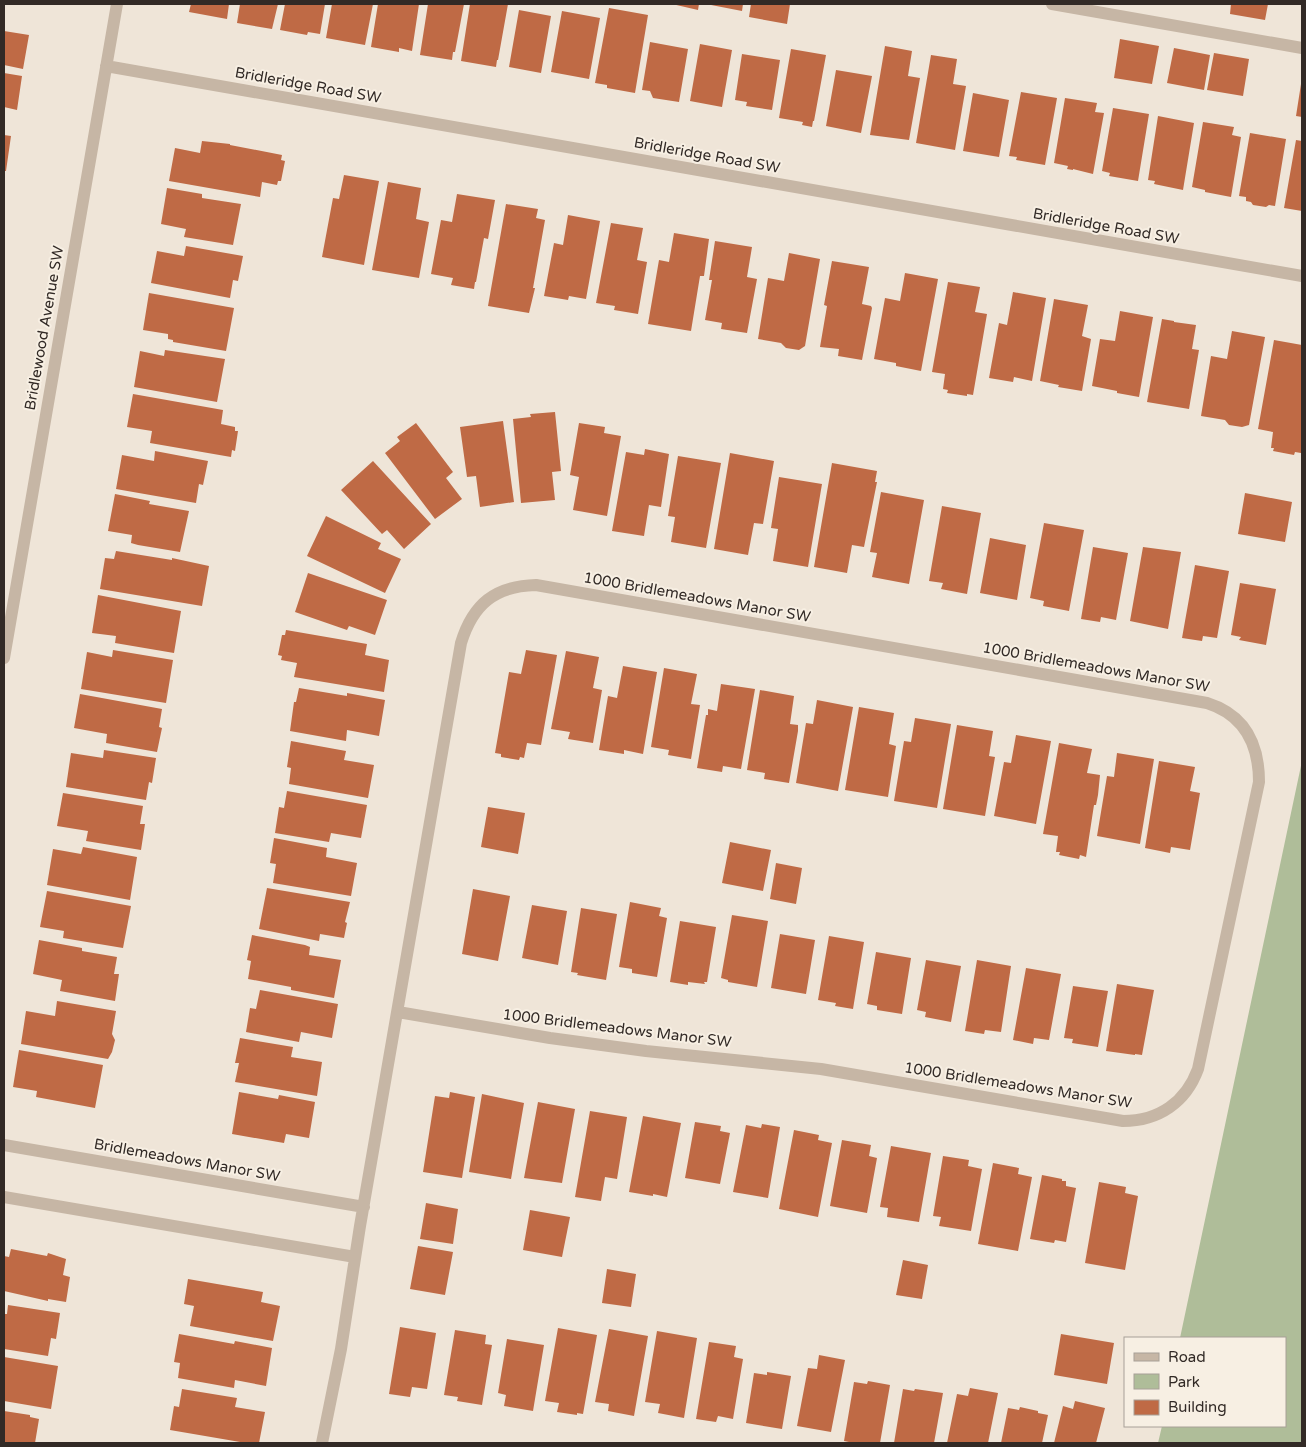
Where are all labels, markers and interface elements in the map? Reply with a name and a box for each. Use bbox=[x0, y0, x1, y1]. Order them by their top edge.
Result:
street label: Bridleridge Road SW bbox=[233, 63, 383, 107]
street label: Bridleridge Road SW bbox=[632, 133, 782, 177]
street label: Bridleridge Road SW bbox=[1031, 204, 1181, 248]
street label: Bridlewood Avenue SW bbox=[21, 244, 67, 412]
street label: 1000 Bridlemeadows Manor SW bbox=[582, 568, 812, 626]
street label: 1000 Bridlemeadows Manor SW bbox=[981, 638, 1211, 696]
street label: 1000 Bridlemeadows Manor SW bbox=[502, 1005, 732, 1051]
street label: 1000 Bridlemeadows Manor SW bbox=[903, 1058, 1133, 1112]
street label: Bridlemeadows Manor SW bbox=[92, 1135, 282, 1185]
legend bbox=[1124, 1337, 1286, 1427]
text: Road bbox=[1168, 1348, 1206, 1366]
text: Park bbox=[1168, 1373, 1200, 1391]
text: Building bbox=[1168, 1398, 1227, 1416]

